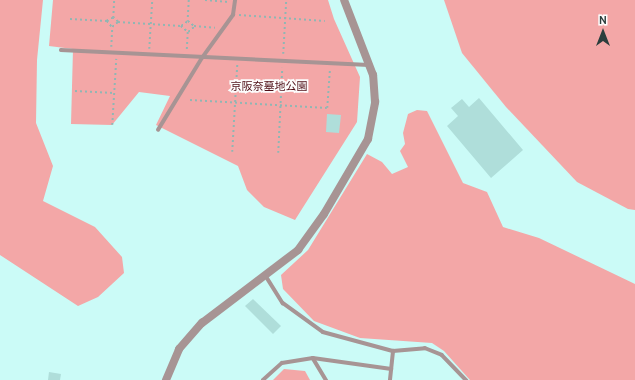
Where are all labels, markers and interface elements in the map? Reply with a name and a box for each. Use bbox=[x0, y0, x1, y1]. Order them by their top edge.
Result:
north arrow bbox=[583, 12, 623, 52]
text: N bbox=[599, 13, 607, 27]
park label: 京阪奈墓地公園 bbox=[231, 79, 307, 93]

